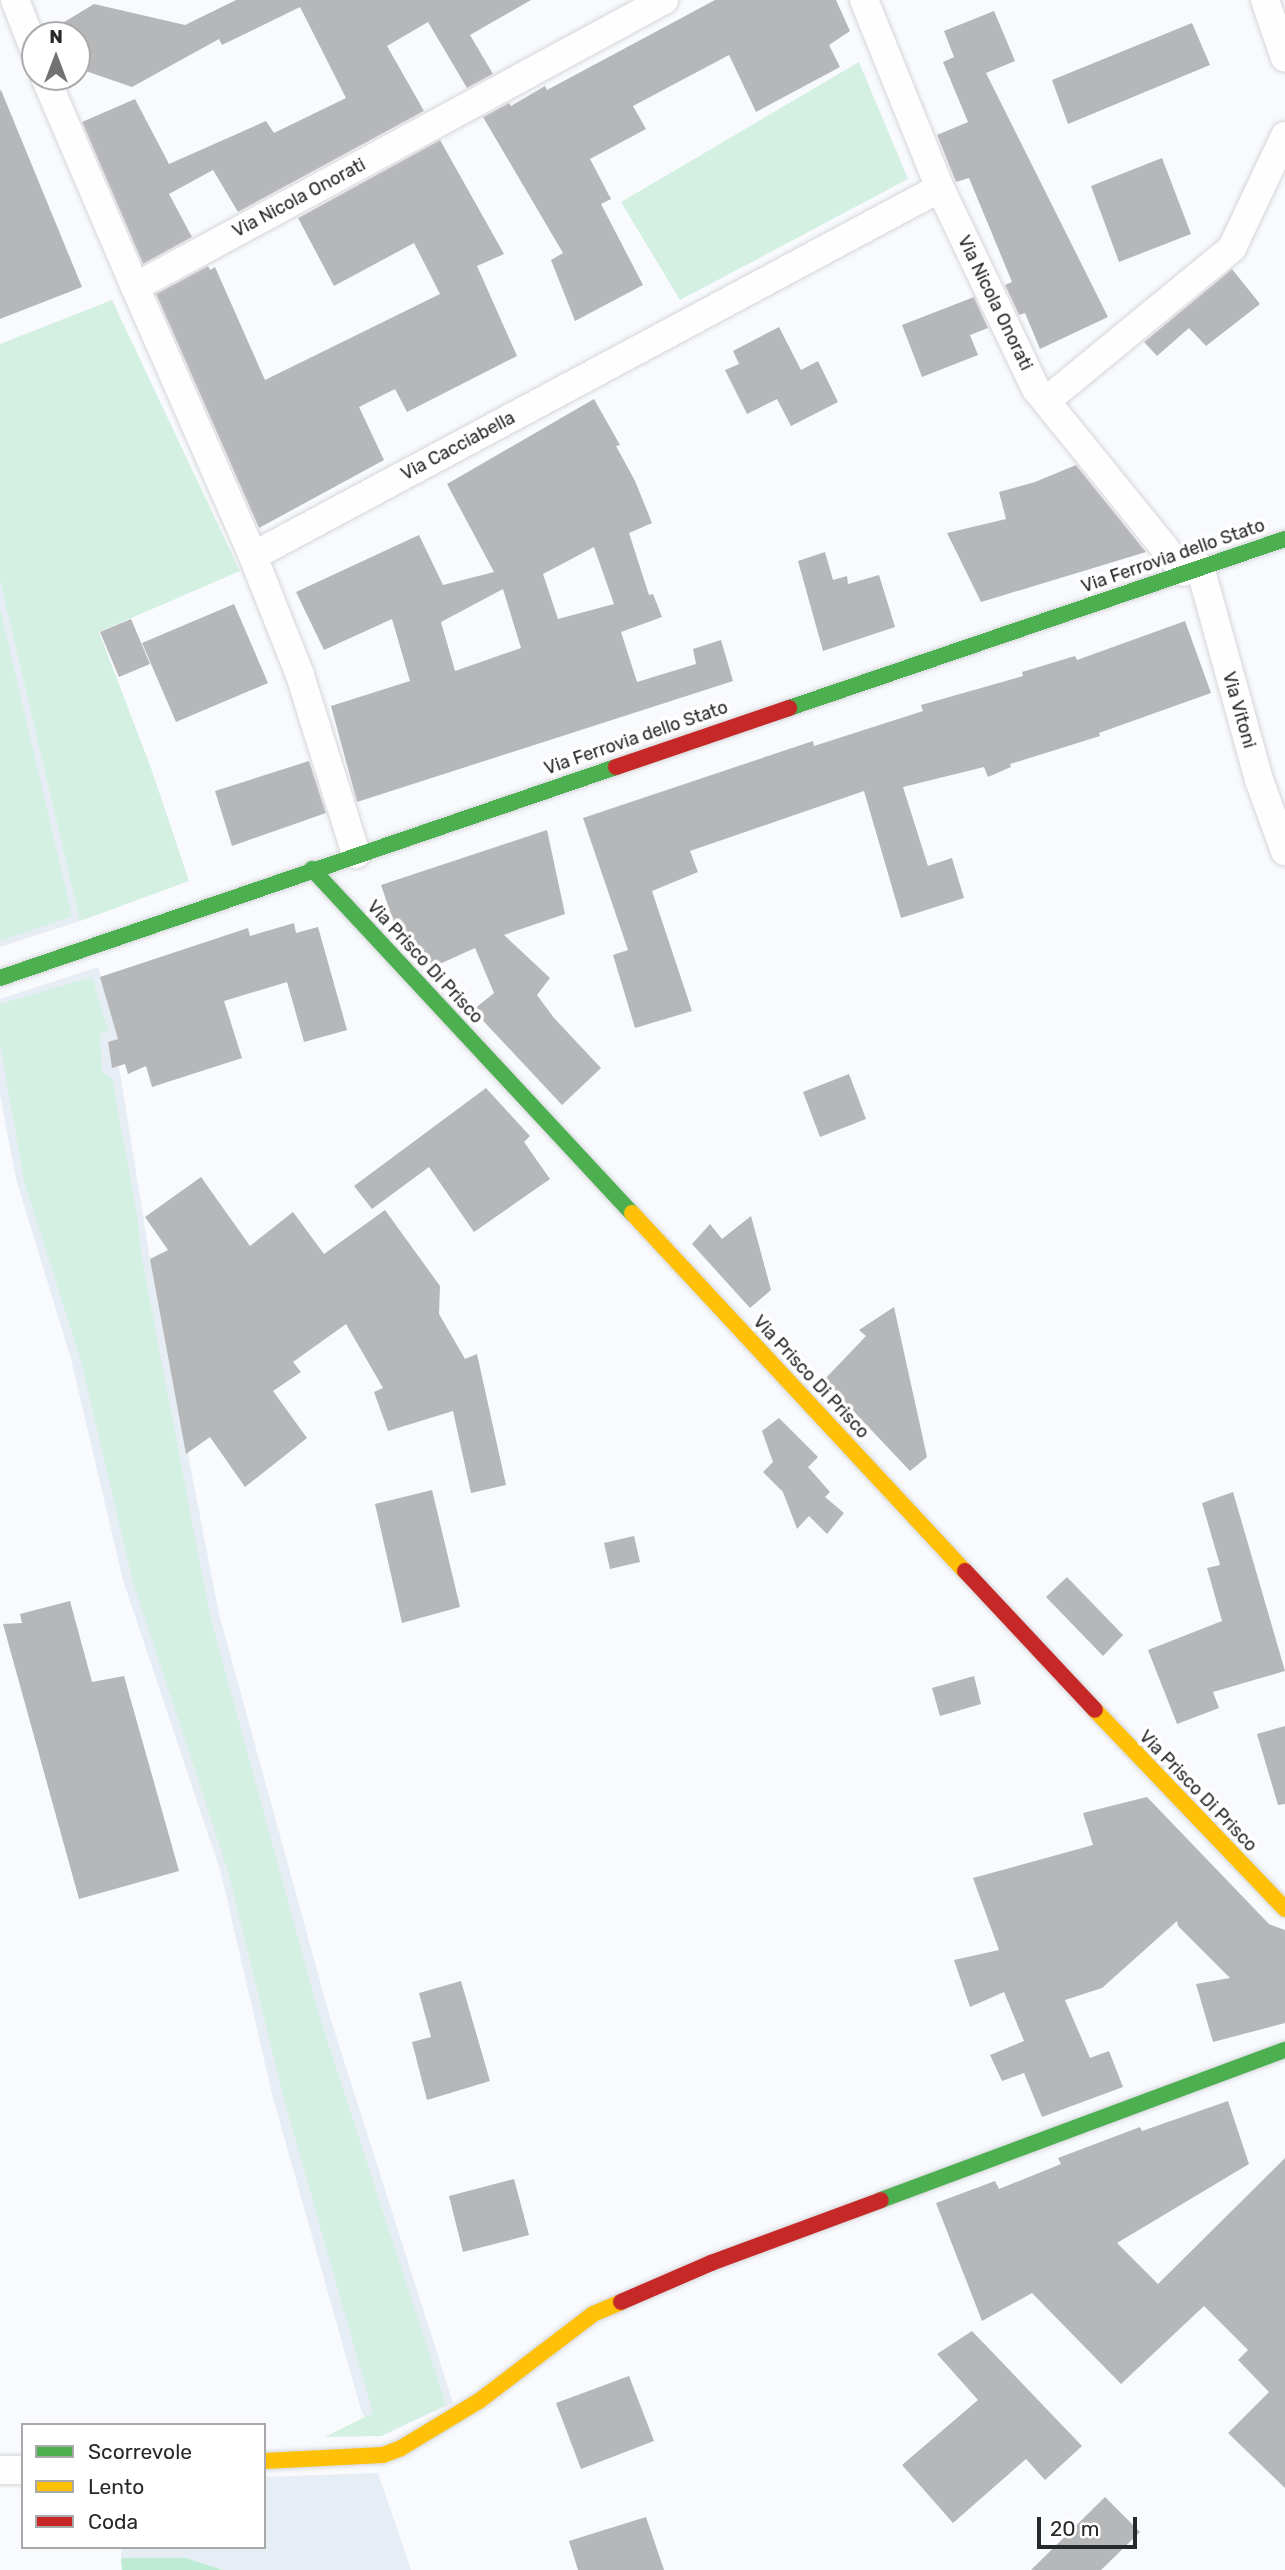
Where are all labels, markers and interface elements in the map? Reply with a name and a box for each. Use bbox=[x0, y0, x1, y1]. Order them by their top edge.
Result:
north arrow bbox=[21, 21, 91, 91]
text: N bbox=[49, 25, 63, 48]
street label: Via Nicola Onorati bbox=[229, 154, 369, 242]
street label: Via Nicola Onorati bbox=[953, 232, 1037, 374]
street label: Via Cacciabella bbox=[397, 407, 519, 485]
street label: Via Ferrovia dello Stato bbox=[1078, 514, 1268, 598]
street label: Via Vitoni bbox=[1218, 669, 1260, 751]
street label: Via Ferrovia dello Stato bbox=[541, 696, 731, 780]
street label: Via Prisco Di Prisco bbox=[362, 896, 488, 1028]
street label: Via Prisco Di Prisco bbox=[748, 1311, 874, 1443]
street label: Via Prisco Di Prisco bbox=[1135, 1726, 1261, 1856]
legend bbox=[21, 2423, 266, 2549]
text: Scorrevole bbox=[88, 2439, 192, 2464]
text: Lento bbox=[88, 2474, 144, 2499]
scale bar bbox=[1040, 2504, 1140, 2548]
text: Coda bbox=[88, 2509, 138, 2534]
text: 20 m bbox=[1050, 2516, 1099, 2541]

